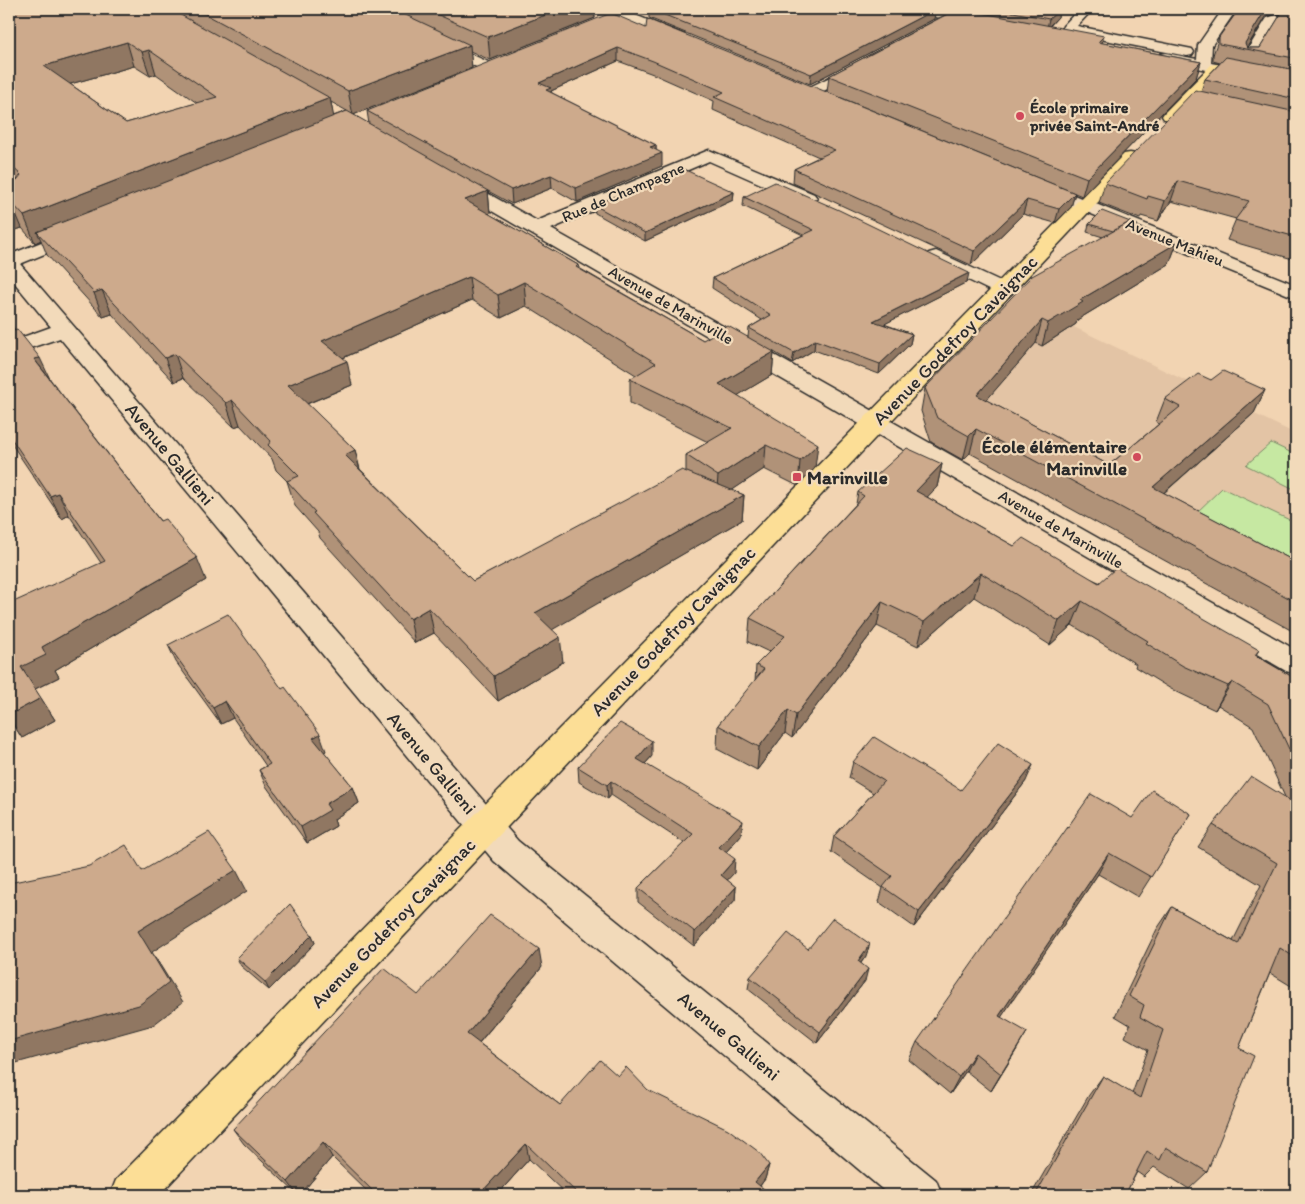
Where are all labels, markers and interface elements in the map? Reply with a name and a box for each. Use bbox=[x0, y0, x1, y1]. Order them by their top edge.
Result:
place label: École primaire privée Saint-André bbox=[1029, 98, 1160, 136]
marker: École primaire privée Saint-André bbox=[1014, 110, 1026, 122]
street label: Rue de Champagne bbox=[559, 157, 687, 226]
street label: Avenue Mahieu bbox=[1123, 214, 1227, 270]
street label: Avenue Godefroy Cavaignac bbox=[868, 250, 1042, 430]
street label: Avenue de Marinville bbox=[605, 261, 737, 349]
street label: Avenue Gallieni bbox=[121, 398, 219, 510]
place label: École élémentaire Marinville bbox=[982, 435, 1127, 480]
marker: École élémentaire Marinville bbox=[1131, 451, 1143, 463]
place label: Marinville bbox=[807, 466, 888, 489]
marker: Marinville bbox=[791, 471, 803, 483]
street label: Avenue de Marinville bbox=[995, 485, 1127, 573]
street label: Avenue Godefroy Cavaignac bbox=[586, 541, 760, 721]
street label: Avenue Gallieni bbox=[383, 707, 481, 819]
street label: Avenue Godefroy Cavaignac bbox=[306, 833, 480, 1013]
street label: Avenue Gallieni bbox=[673, 987, 785, 1085]

